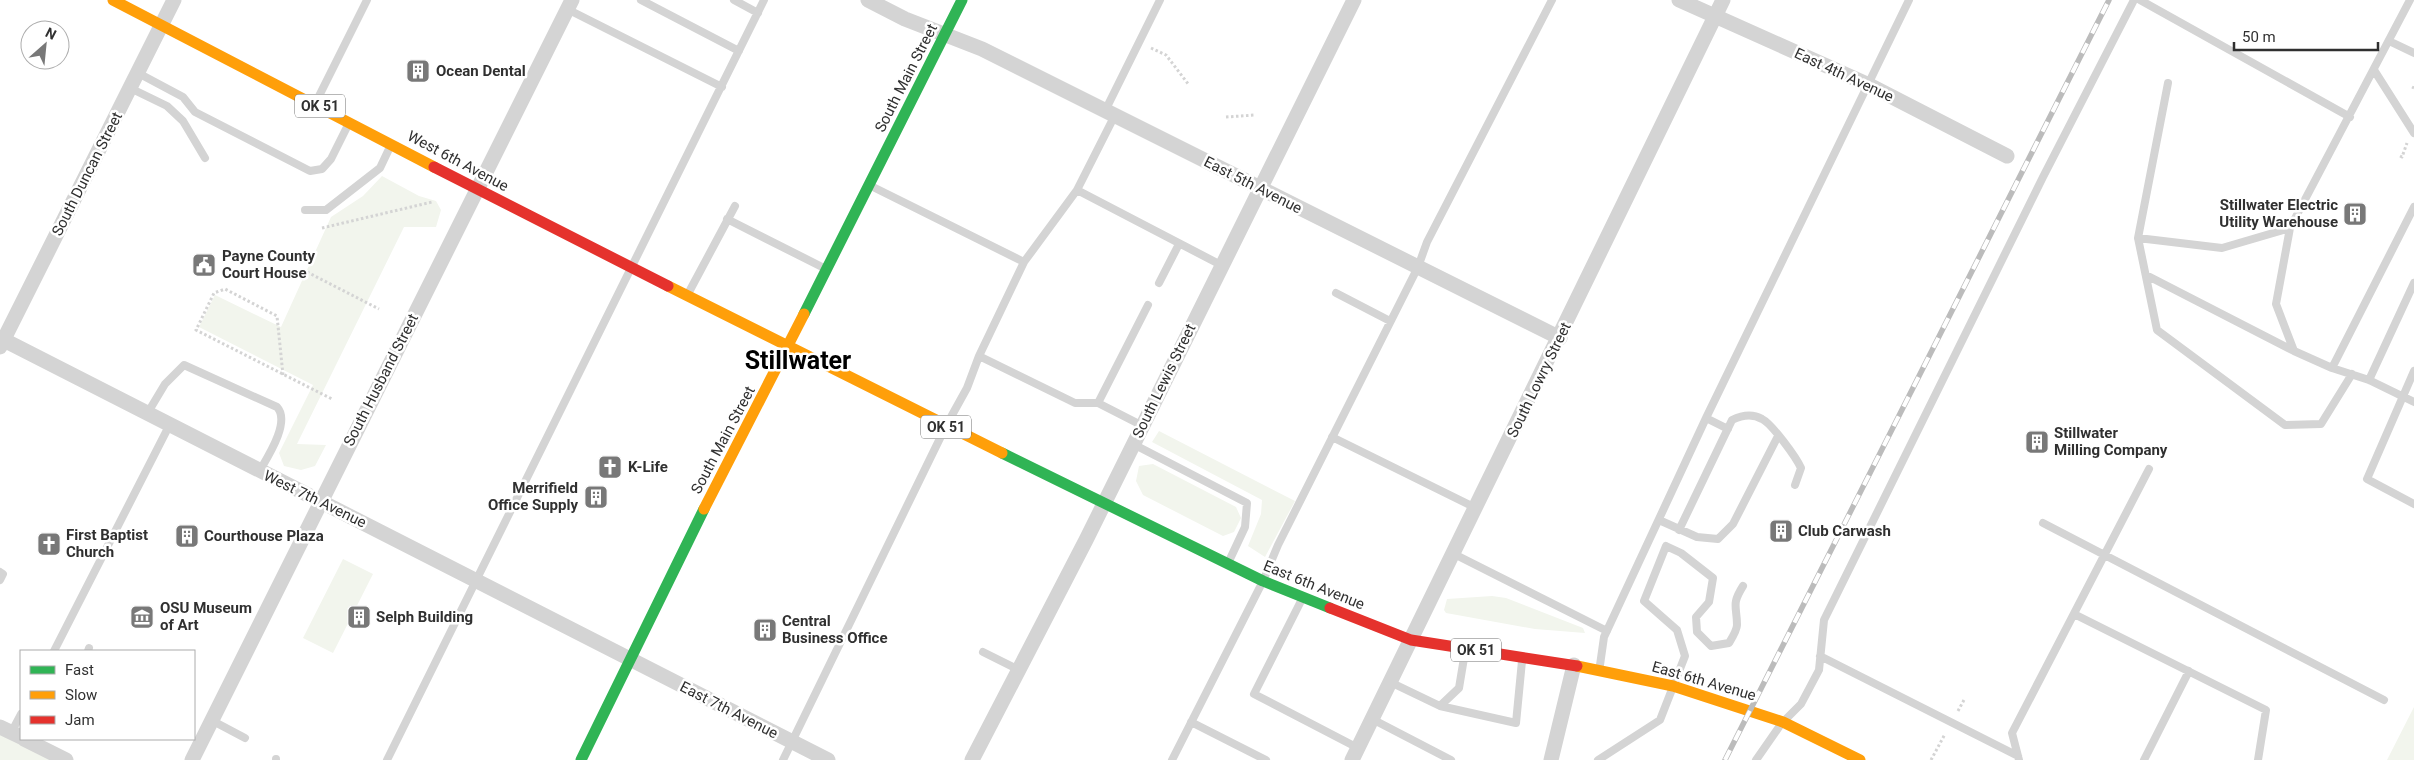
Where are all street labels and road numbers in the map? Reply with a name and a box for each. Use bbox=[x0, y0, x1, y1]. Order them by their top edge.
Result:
street label: South Main Street bbox=[871, 21, 941, 135]
street label: East 4th Avenue bbox=[1792, 44, 1897, 106]
road number: OK 51 bbox=[295, 94, 345, 118]
street label: South Duncan Street bbox=[48, 109, 126, 239]
street label: West 6th Avenue bbox=[404, 127, 512, 195]
street label: East 5th Avenue bbox=[1201, 153, 1305, 217]
street label: South Husband Street bbox=[340, 311, 422, 449]
street label: South Lowry Street bbox=[1503, 319, 1575, 441]
street label: South Lewis Street bbox=[1129, 321, 1199, 441]
street label: South Main Street bbox=[687, 383, 759, 497]
road number: OK 51 bbox=[921, 416, 971, 438]
street label: West 7th Avenue bbox=[261, 466, 369, 532]
street label: East 6th Avenue bbox=[1261, 557, 1367, 613]
road number: OK 51 bbox=[1451, 638, 1501, 662]
street label: East 6th Avenue bbox=[1650, 658, 1758, 704]
street label: East 7th Avenue bbox=[677, 678, 781, 742]

